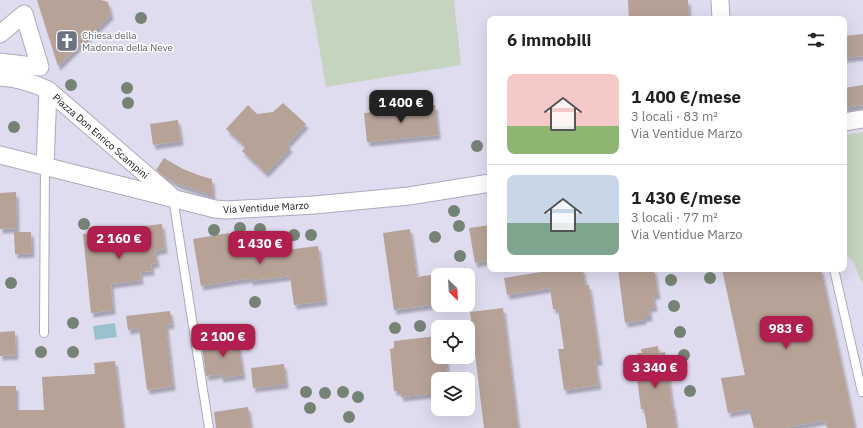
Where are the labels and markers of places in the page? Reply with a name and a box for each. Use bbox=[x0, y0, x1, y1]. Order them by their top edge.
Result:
church icon: Chiesa della Madonna della Neve bbox=[54, 28, 80, 54]
place label: Chiesa della Madonna della Neve bbox=[82, 29, 174, 54]
pin: 1 400 € bbox=[364, 90, 438, 124]
pin: 2 160 € bbox=[82, 226, 156, 260]
pin: 1 430 € bbox=[223, 231, 297, 265]
pin: 983 € bbox=[758, 316, 814, 350]
pin: 2 100 € bbox=[186, 324, 260, 358]
pin: 3 340 € bbox=[618, 355, 692, 389]

